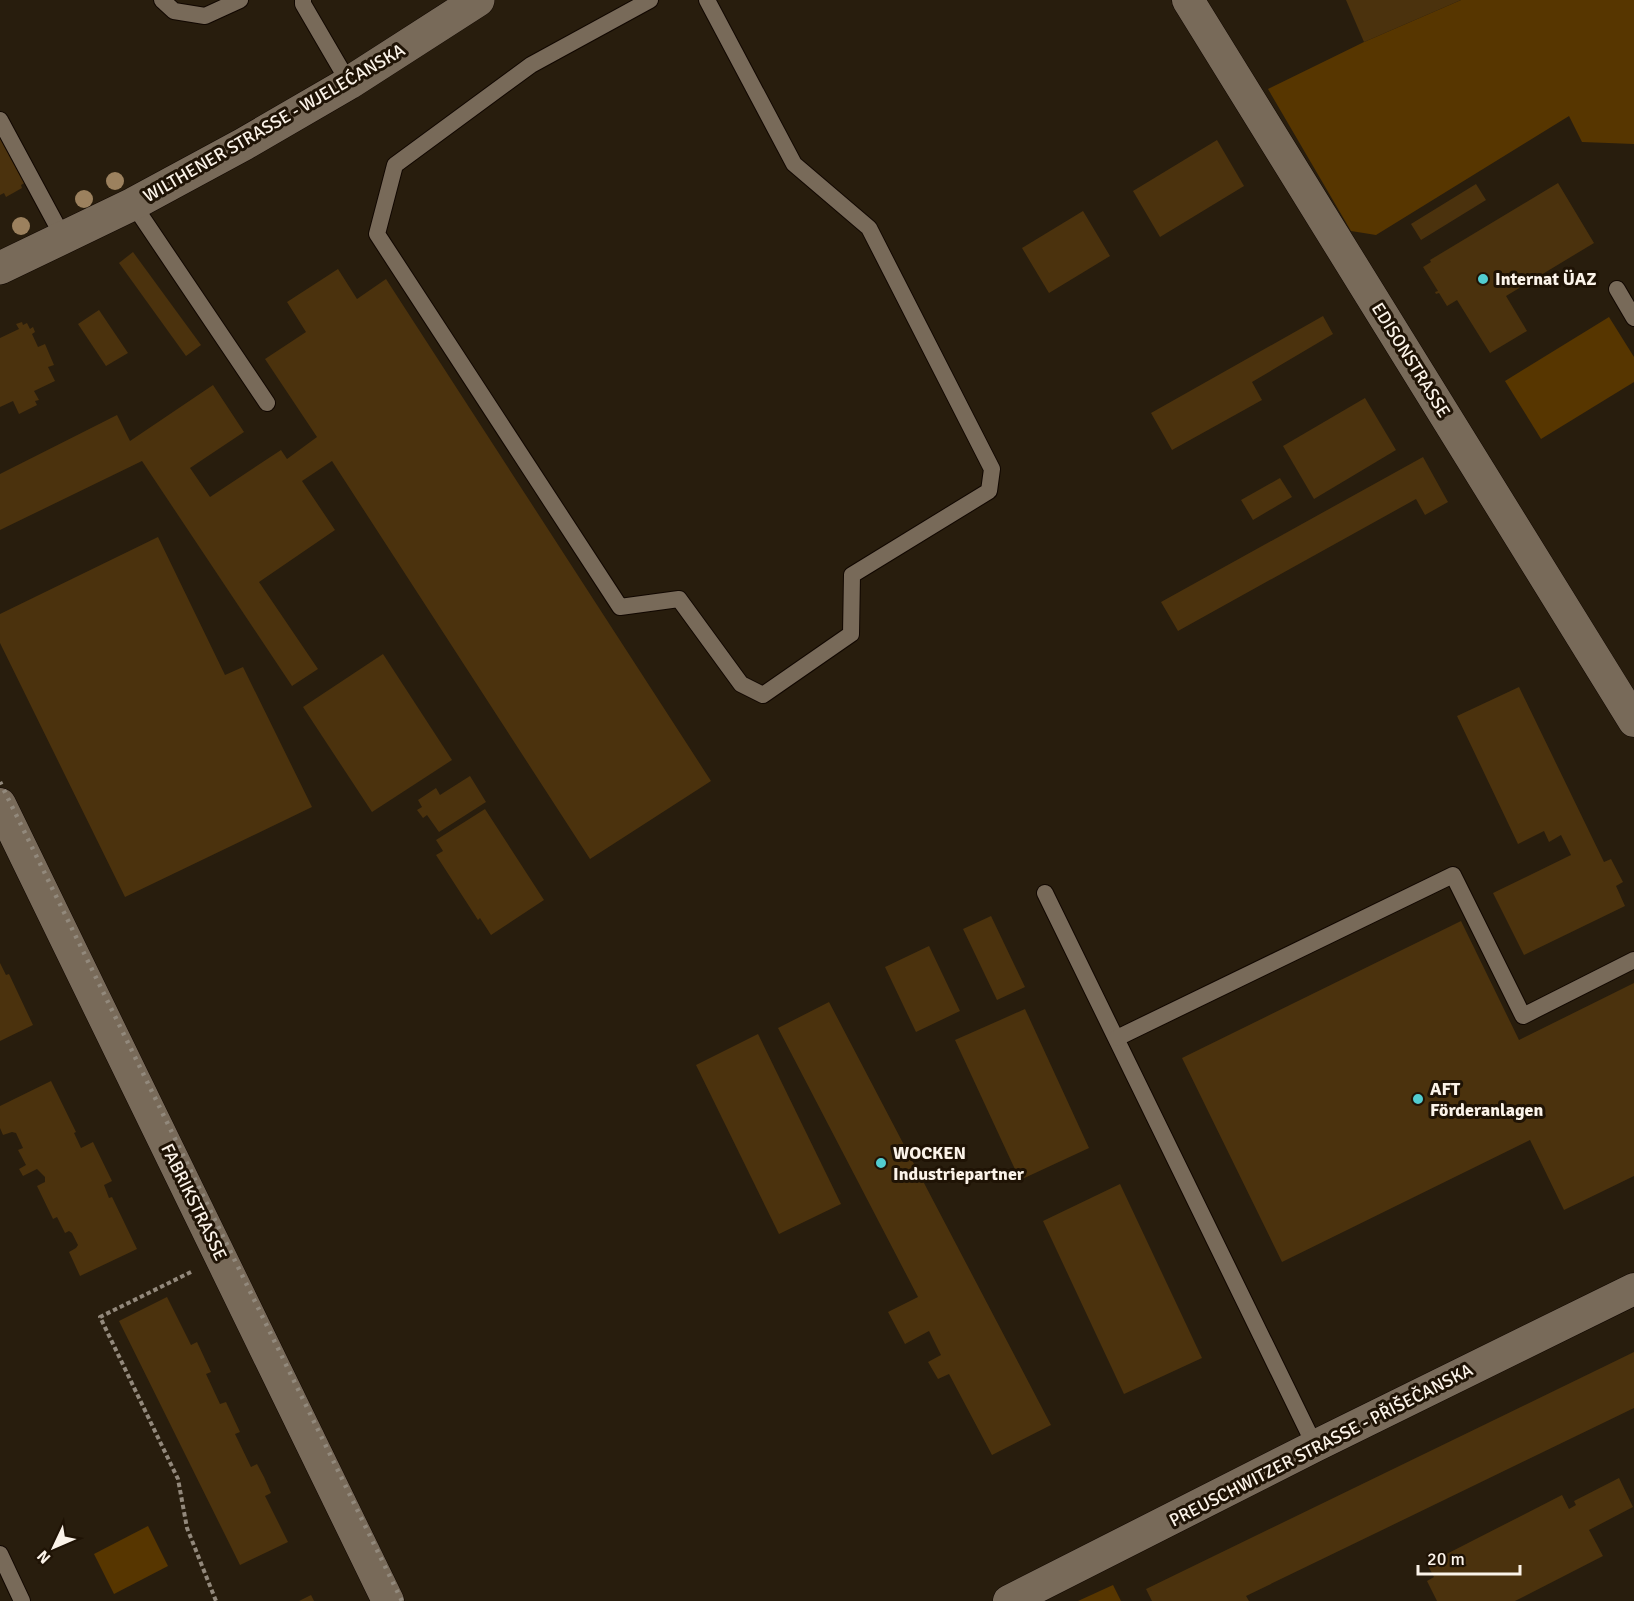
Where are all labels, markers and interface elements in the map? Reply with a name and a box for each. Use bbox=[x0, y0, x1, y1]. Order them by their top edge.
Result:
street label: WILTHENER STRASSE - WJELEĆANSKA bbox=[139, 39, 409, 207]
place label: Internat ÜAZ bbox=[1495, 268, 1597, 290]
marker: Internat ÜAZ bbox=[1476, 272, 1490, 286]
street label: EDISONSTRASSE bbox=[1367, 298, 1455, 422]
place label: AFT Förderanlagen bbox=[1430, 1078, 1543, 1121]
marker: AFT Förderanlagen bbox=[1411, 1092, 1425, 1106]
street label: FABRIKSTRASSE bbox=[156, 1140, 232, 1264]
place label: WOCKEN Industriepartner bbox=[893, 1142, 1025, 1185]
marker: WOCKEN Industriepartner bbox=[874, 1156, 888, 1170]
street label: PREUSCHWITZER STRASSE - PŘIŠEČANSKA bbox=[1166, 1359, 1476, 1531]
north arrow bbox=[24, 1517, 84, 1577]
scale bar bbox=[1418, 1538, 1520, 1576]
text: N bbox=[33, 1546, 55, 1568]
text: 20 m bbox=[1427, 1548, 1465, 1570]

